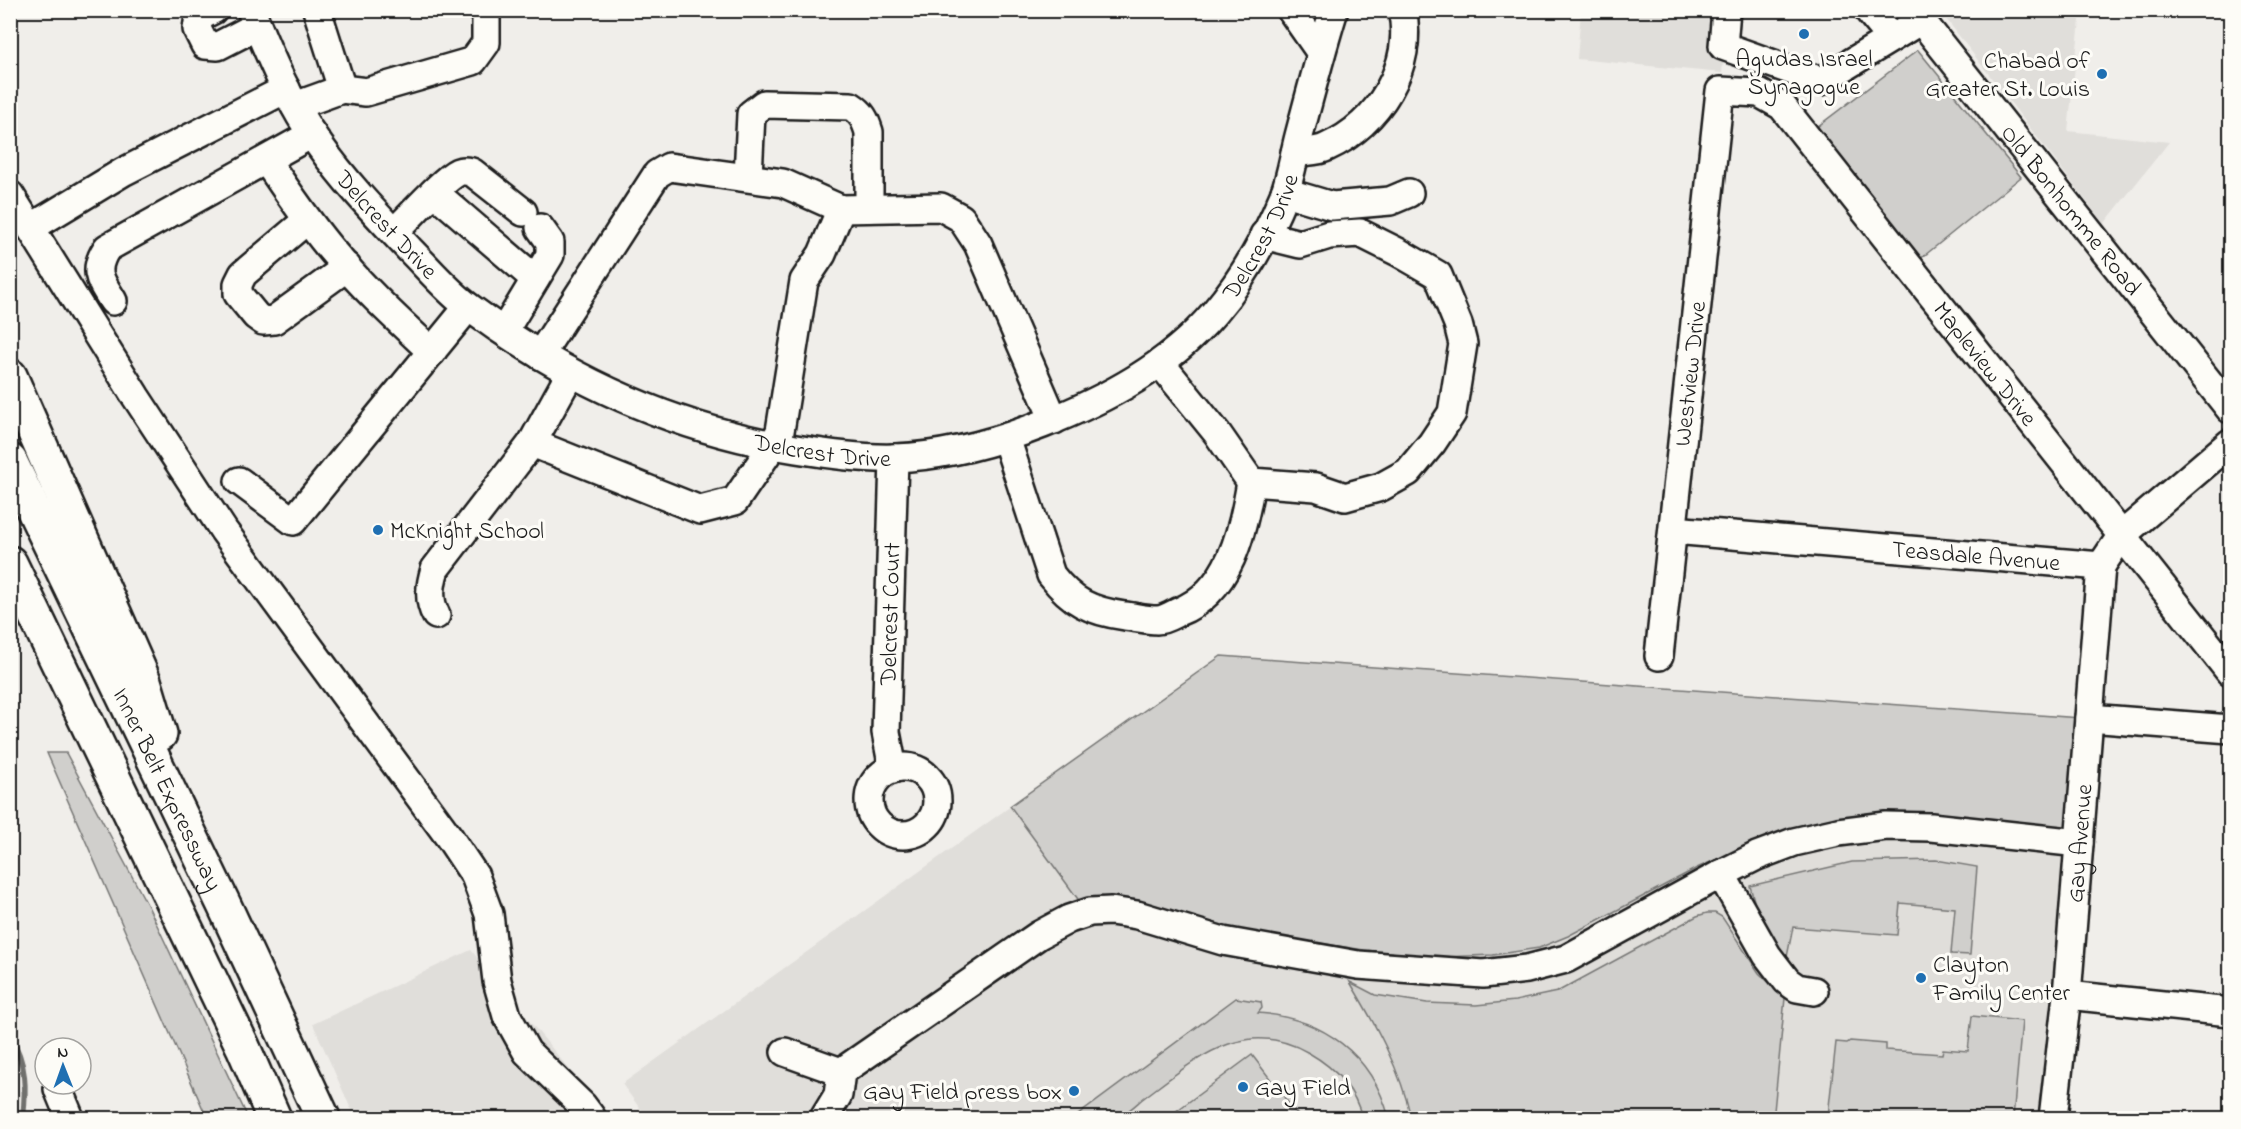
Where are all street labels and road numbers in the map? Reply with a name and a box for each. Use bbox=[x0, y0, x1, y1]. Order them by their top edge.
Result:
street label: Old Bonhomme Road bbox=[1991, 118, 2149, 305]
street label: Delcrest Drive bbox=[325, 163, 445, 289]
street label: Delcrest Drive bbox=[1215, 170, 1310, 309]
street label: Mapleview Drive bbox=[1923, 295, 2044, 435]
street label: Westview Drive bbox=[1667, 299, 1717, 448]
street label: Delcrest Drive bbox=[749, 426, 891, 478]
street label: Teasdale Avenue bbox=[1890, 533, 2062, 583]
street label: Delcrest Court bbox=[872, 542, 912, 686]
street label: Inner Belt Expressway bbox=[102, 683, 230, 898]
street label: Gay Avenue bbox=[2059, 782, 2104, 904]

